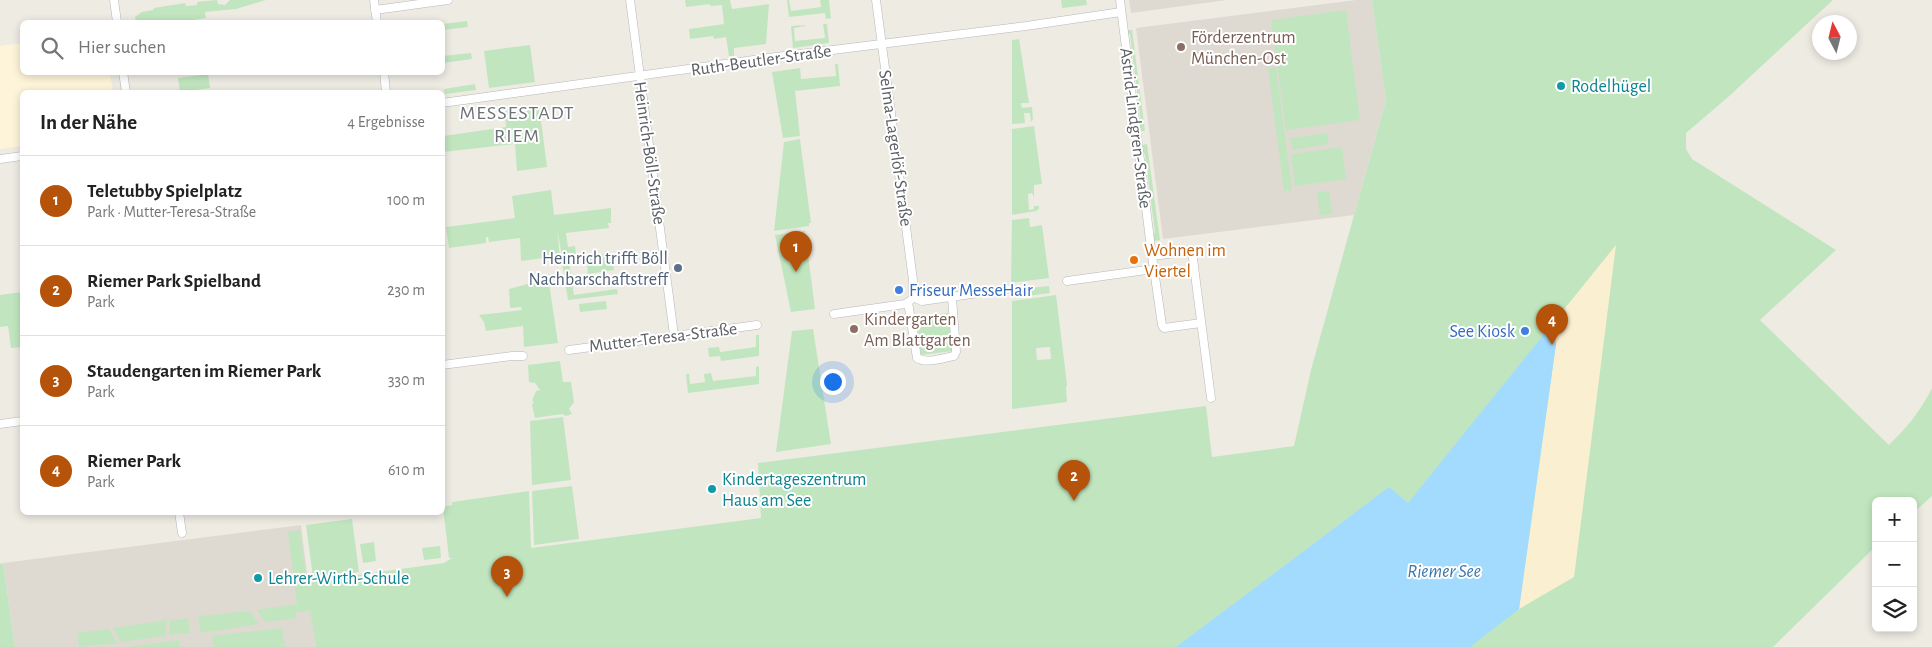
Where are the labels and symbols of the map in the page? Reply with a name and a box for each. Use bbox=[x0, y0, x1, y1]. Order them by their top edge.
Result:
north arrow bbox=[1812, 15, 1857, 60]
place label: Förderzentrum München-Ost bbox=[1191, 29, 1296, 68]
marker: Förderzentrum München-Ost bbox=[1175, 41, 1187, 53]
street label: Ruth-Beutler-Straße bbox=[690, 42, 832, 80]
street label: Astrid-Lindgren-Straße bbox=[1116, 47, 1154, 210]
street label: Selma-Lagerlöf-Straße bbox=[875, 69, 915, 227]
place label: Rodelhügel bbox=[1571, 78, 1651, 96]
street label: Heinrich-Böll-Straße bbox=[630, 80, 668, 226]
marker: Rodelhügel bbox=[1555, 80, 1567, 92]
district label: MESSESTADT RIEM bbox=[459, 103, 575, 146]
pin: 1 bbox=[780, 231, 812, 272]
place label: Wohnen im Viertel bbox=[1144, 242, 1226, 281]
place label: Heinrich trifft Böll Nachbarschaftstreff bbox=[528, 250, 670, 289]
marker: Wohnen im Viertel bbox=[1128, 254, 1140, 266]
marker: Heinrich trifft Böll Nachbarschaftstreff bbox=[672, 262, 684, 274]
place label: Friseur MesseHair bbox=[909, 282, 1033, 300]
marker: Friseur MesseHair bbox=[893, 284, 905, 296]
pin: 4 bbox=[1536, 304, 1568, 345]
place label: Kindergarten Am Blattgarten bbox=[864, 311, 971, 350]
street label: Mutter-Teresa-Straße bbox=[588, 320, 738, 356]
marker: Kindergarten Am Blattgarten bbox=[848, 323, 860, 335]
place label: See Kiosk bbox=[1449, 323, 1516, 341]
marker: See Kiosk bbox=[1519, 325, 1531, 337]
your location bbox=[820, 369, 846, 395]
pin: 2 bbox=[1058, 460, 1090, 501]
place label: Kindertageszentrum Haus am See bbox=[722, 471, 866, 510]
marker: Kindertageszentrum Haus am See bbox=[706, 483, 718, 495]
pin: 3 bbox=[491, 556, 523, 597]
water label: Riemer See bbox=[1407, 562, 1481, 581]
place label: Lehrer-Wirth-Schule bbox=[268, 570, 409, 588]
marker: Lehrer-Wirth-Schule bbox=[252, 572, 264, 584]

